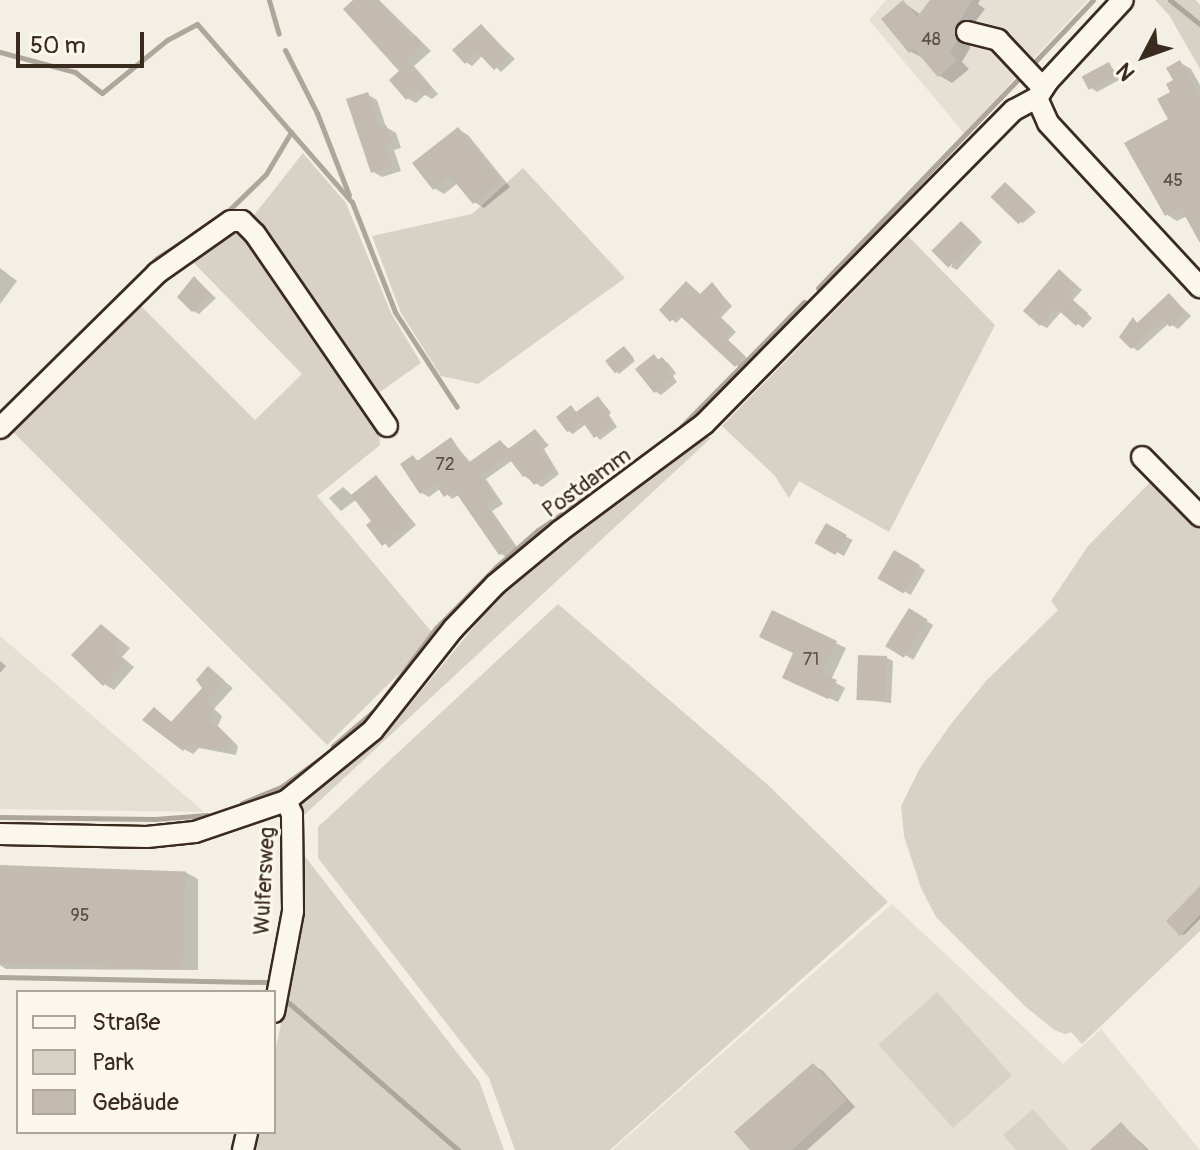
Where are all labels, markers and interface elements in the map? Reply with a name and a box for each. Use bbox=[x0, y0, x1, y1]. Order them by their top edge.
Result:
scale bar bbox=[20, 16, 148, 66]
north arrow bbox=[1104, 16, 1184, 96]
house number: 48 bbox=[921, 29, 941, 51]
text: 50 m bbox=[30, 31, 86, 60]
text: N bbox=[1110, 57, 1141, 87]
house number: 45 bbox=[1163, 170, 1183, 192]
street label: Postdamm bbox=[538, 442, 636, 524]
house number: 72 bbox=[435, 454, 455, 476]
house number: 71 bbox=[803, 649, 819, 671]
street label: Wulfersweg bbox=[249, 826, 281, 936]
house number: 95 bbox=[70, 905, 90, 927]
legend bbox=[16, 990, 276, 1134]
text: Straße bbox=[92, 1008, 160, 1037]
text: Park bbox=[92, 1048, 134, 1077]
text: Gebäude bbox=[92, 1088, 179, 1117]

